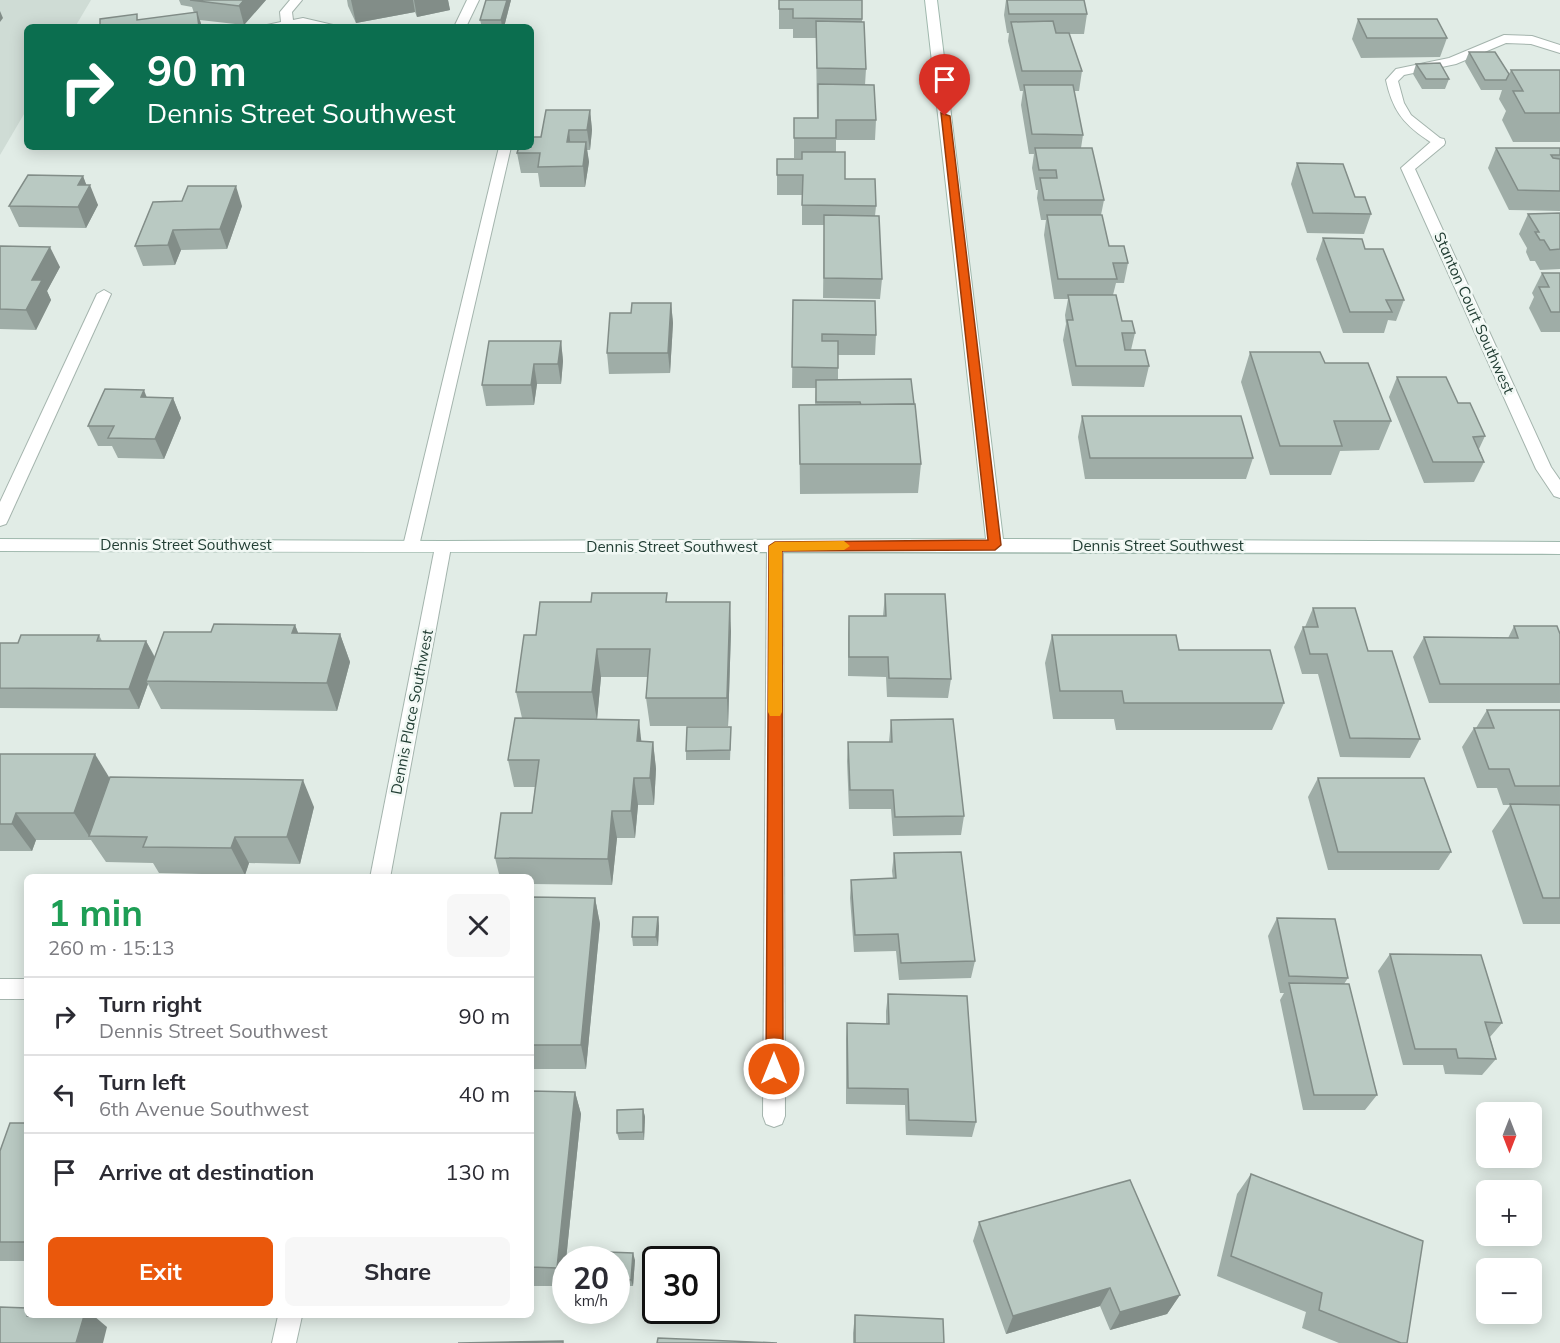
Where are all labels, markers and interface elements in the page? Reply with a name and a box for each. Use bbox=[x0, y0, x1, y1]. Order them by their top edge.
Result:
text: 90 m bbox=[147, 44, 247, 97]
icon: right bbox=[48, 48, 126, 126]
pin bbox=[919, 54, 970, 116]
icon: arrive bbox=[928, 63, 961, 96]
text: Dennis Street Southwest bbox=[147, 96, 456, 130]
street label: Stanton Court Southwest bbox=[1430, 229, 1519, 397]
street label: Dennis Street Southwest bbox=[100, 535, 272, 554]
street label: Dennis Street Southwest bbox=[1072, 536, 1244, 555]
street label: Dennis Street Southwest bbox=[586, 537, 758, 556]
street label: Dennis Place Southwest bbox=[386, 628, 437, 796]
text: 1 min bbox=[48, 890, 143, 935]
button: close bbox=[447, 894, 510, 957]
text: 260 m · 15:13 bbox=[48, 935, 174, 960]
text: Turn right bbox=[99, 990, 202, 1018]
icon: right bbox=[48, 1000, 81, 1033]
text: 90 m bbox=[459, 1002, 510, 1030]
text: Dennis Street Southwest bbox=[99, 1018, 328, 1043]
position arrow bbox=[742, 1037, 806, 1101]
text: Turn left bbox=[99, 1068, 186, 1096]
icon: left bbox=[48, 1078, 81, 1111]
text: 40 m bbox=[459, 1080, 510, 1108]
text: 6th Avenue Southwest bbox=[99, 1096, 309, 1121]
north arrow bbox=[1476, 1102, 1542, 1168]
map controls bbox=[1476, 1102, 1542, 1324]
icon: arrive bbox=[48, 1156, 81, 1189]
text: Arrive at destination bbox=[99, 1158, 314, 1186]
text: 130 m bbox=[445, 1158, 510, 1186]
button: + bbox=[1476, 1180, 1542, 1246]
button: Exit bbox=[48, 1237, 273, 1306]
button: Share bbox=[285, 1237, 510, 1306]
speed limit sign: 30 bbox=[642, 1246, 720, 1324]
button: − bbox=[1476, 1258, 1542, 1324]
text: 20 bbox=[573, 1259, 609, 1297]
text: km/h bbox=[574, 1291, 608, 1310]

